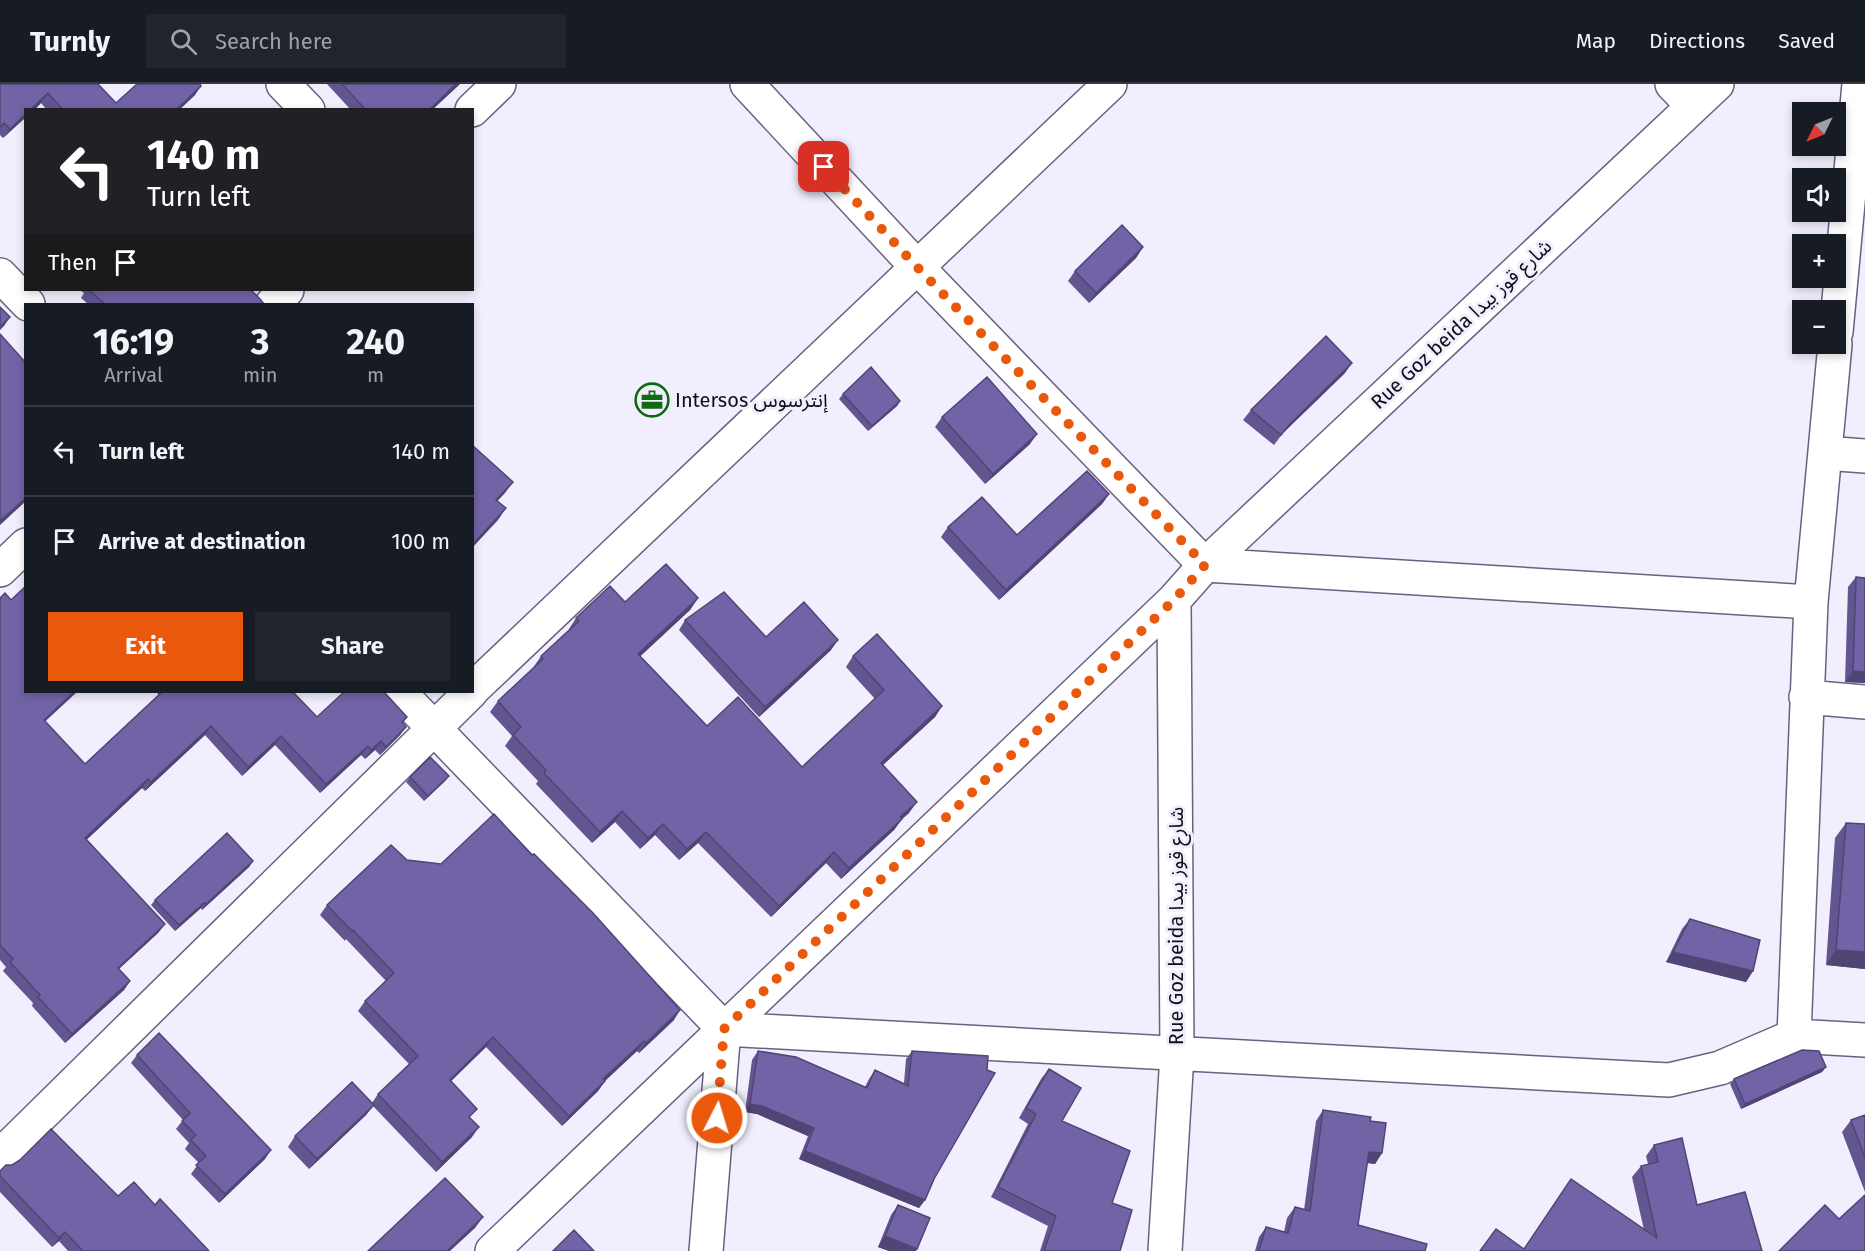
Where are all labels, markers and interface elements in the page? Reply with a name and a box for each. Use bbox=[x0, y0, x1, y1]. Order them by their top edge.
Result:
search box bbox=[146, 14, 566, 68]
text: Turnly bbox=[30, 25, 110, 58]
icon: search bbox=[167, 25, 200, 58]
text: Search here bbox=[215, 28, 332, 55]
text: Map bbox=[1576, 28, 1616, 54]
text: Directions bbox=[1649, 28, 1745, 54]
text: Saved bbox=[1778, 28, 1835, 54]
north arrow bbox=[1792, 102, 1846, 156]
map controls bbox=[1792, 102, 1846, 354]
text: 140 m bbox=[147, 130, 260, 180]
icon: left bbox=[48, 132, 126, 210]
pin bbox=[798, 141, 849, 192]
icon: arrive bbox=[807, 150, 840, 183]
button: sound bbox=[1792, 168, 1846, 222]
text: Turn left bbox=[147, 181, 250, 213]
street label: Rue Goz beida شارع قوز بيدا bbox=[1366, 234, 1558, 416]
button: + bbox=[1792, 234, 1846, 288]
icon: arrive bbox=[109, 246, 142, 279]
text: Then bbox=[48, 249, 97, 276]
button: − bbox=[1792, 300, 1846, 354]
text: 16:19 bbox=[93, 320, 174, 364]
text: 3 bbox=[251, 320, 270, 364]
text: 240 bbox=[346, 320, 405, 364]
text: Arrival bbox=[104, 363, 163, 387]
text: min bbox=[243, 363, 277, 387]
text: m bbox=[367, 363, 384, 387]
office icon: Intersos إنترسوس bbox=[634, 382, 670, 418]
place label: Intersos إنترسوس bbox=[675, 388, 828, 413]
icon: left bbox=[48, 435, 81, 468]
text: Turn left bbox=[99, 438, 184, 465]
text: 140 m bbox=[392, 438, 450, 465]
icon: arrive bbox=[48, 525, 81, 558]
text: Arrive at destination bbox=[99, 528, 306, 555]
text: 100 m bbox=[391, 528, 450, 555]
button: Exit bbox=[48, 612, 243, 681]
button: Share bbox=[255, 612, 450, 681]
street label: Rue Goz beida شارع قوز بيدا bbox=[1164, 807, 1191, 1045]
position arrow bbox=[685, 1086, 749, 1150]

